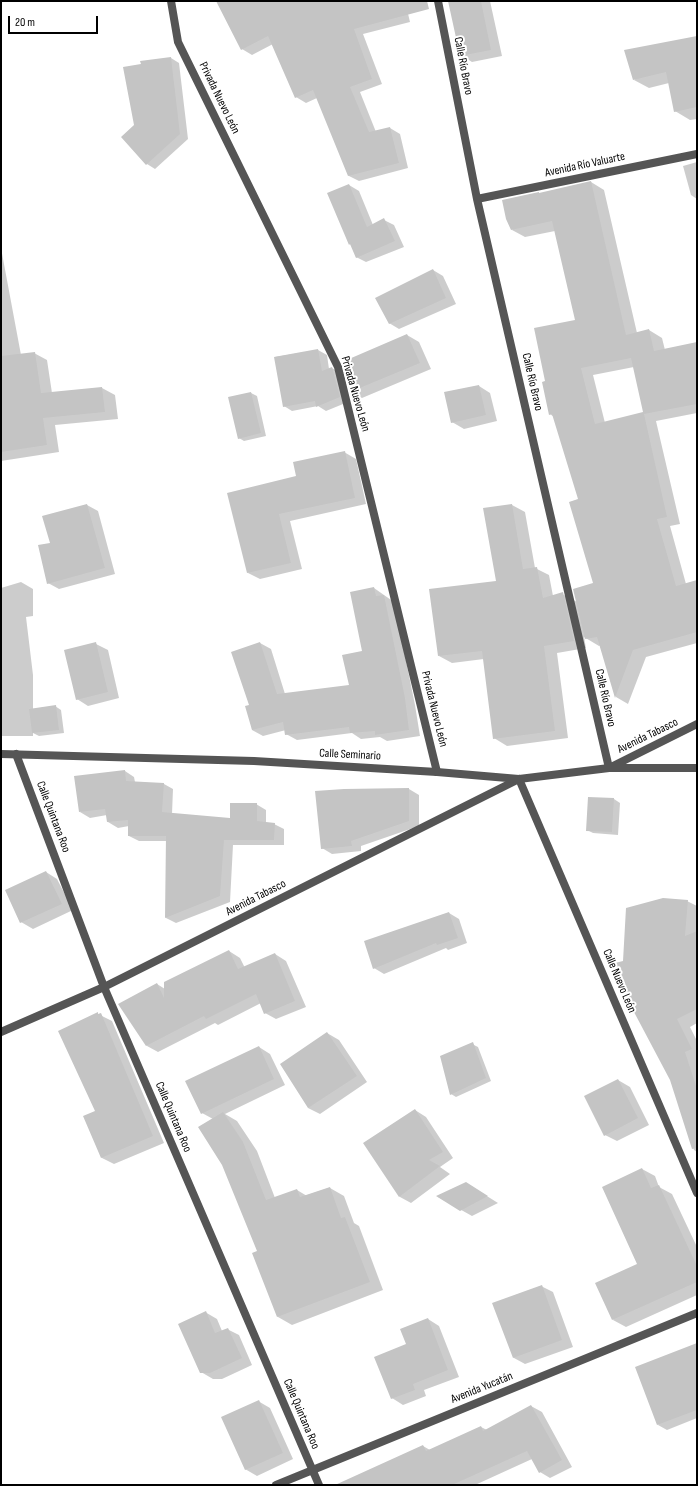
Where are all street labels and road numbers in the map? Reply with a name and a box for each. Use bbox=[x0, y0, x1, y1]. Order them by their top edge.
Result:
street label: Calle Río Bravo bbox=[450, 36, 476, 96]
street label: Privada Nuevo León bbox=[195, 60, 243, 136]
street label: Avenida Río Valuarte bbox=[544, 149, 626, 181]
street label: Calle Río Bravo bbox=[518, 352, 546, 412]
street label: Privada Nuevo León bbox=[337, 355, 373, 433]
street label: Calle Río Bravo bbox=[591, 668, 619, 728]
street label: Privada Nuevo León bbox=[418, 669, 450, 749]
street label: Avenida Tabasco bbox=[615, 715, 681, 757]
street label: Calle Seminario bbox=[319, 746, 381, 764]
street label: Calle Quintana Roo bbox=[33, 779, 73, 855]
street label: Avenida Tabasco bbox=[224, 877, 288, 919]
street label: Calle Nuevo León bbox=[599, 947, 639, 1015]
street label: Calle Quintana Roo bbox=[152, 1080, 194, 1154]
street label: Avenida Yucatán bbox=[449, 1369, 515, 1407]
street label: Calle Quintana Roo bbox=[280, 1377, 322, 1451]

